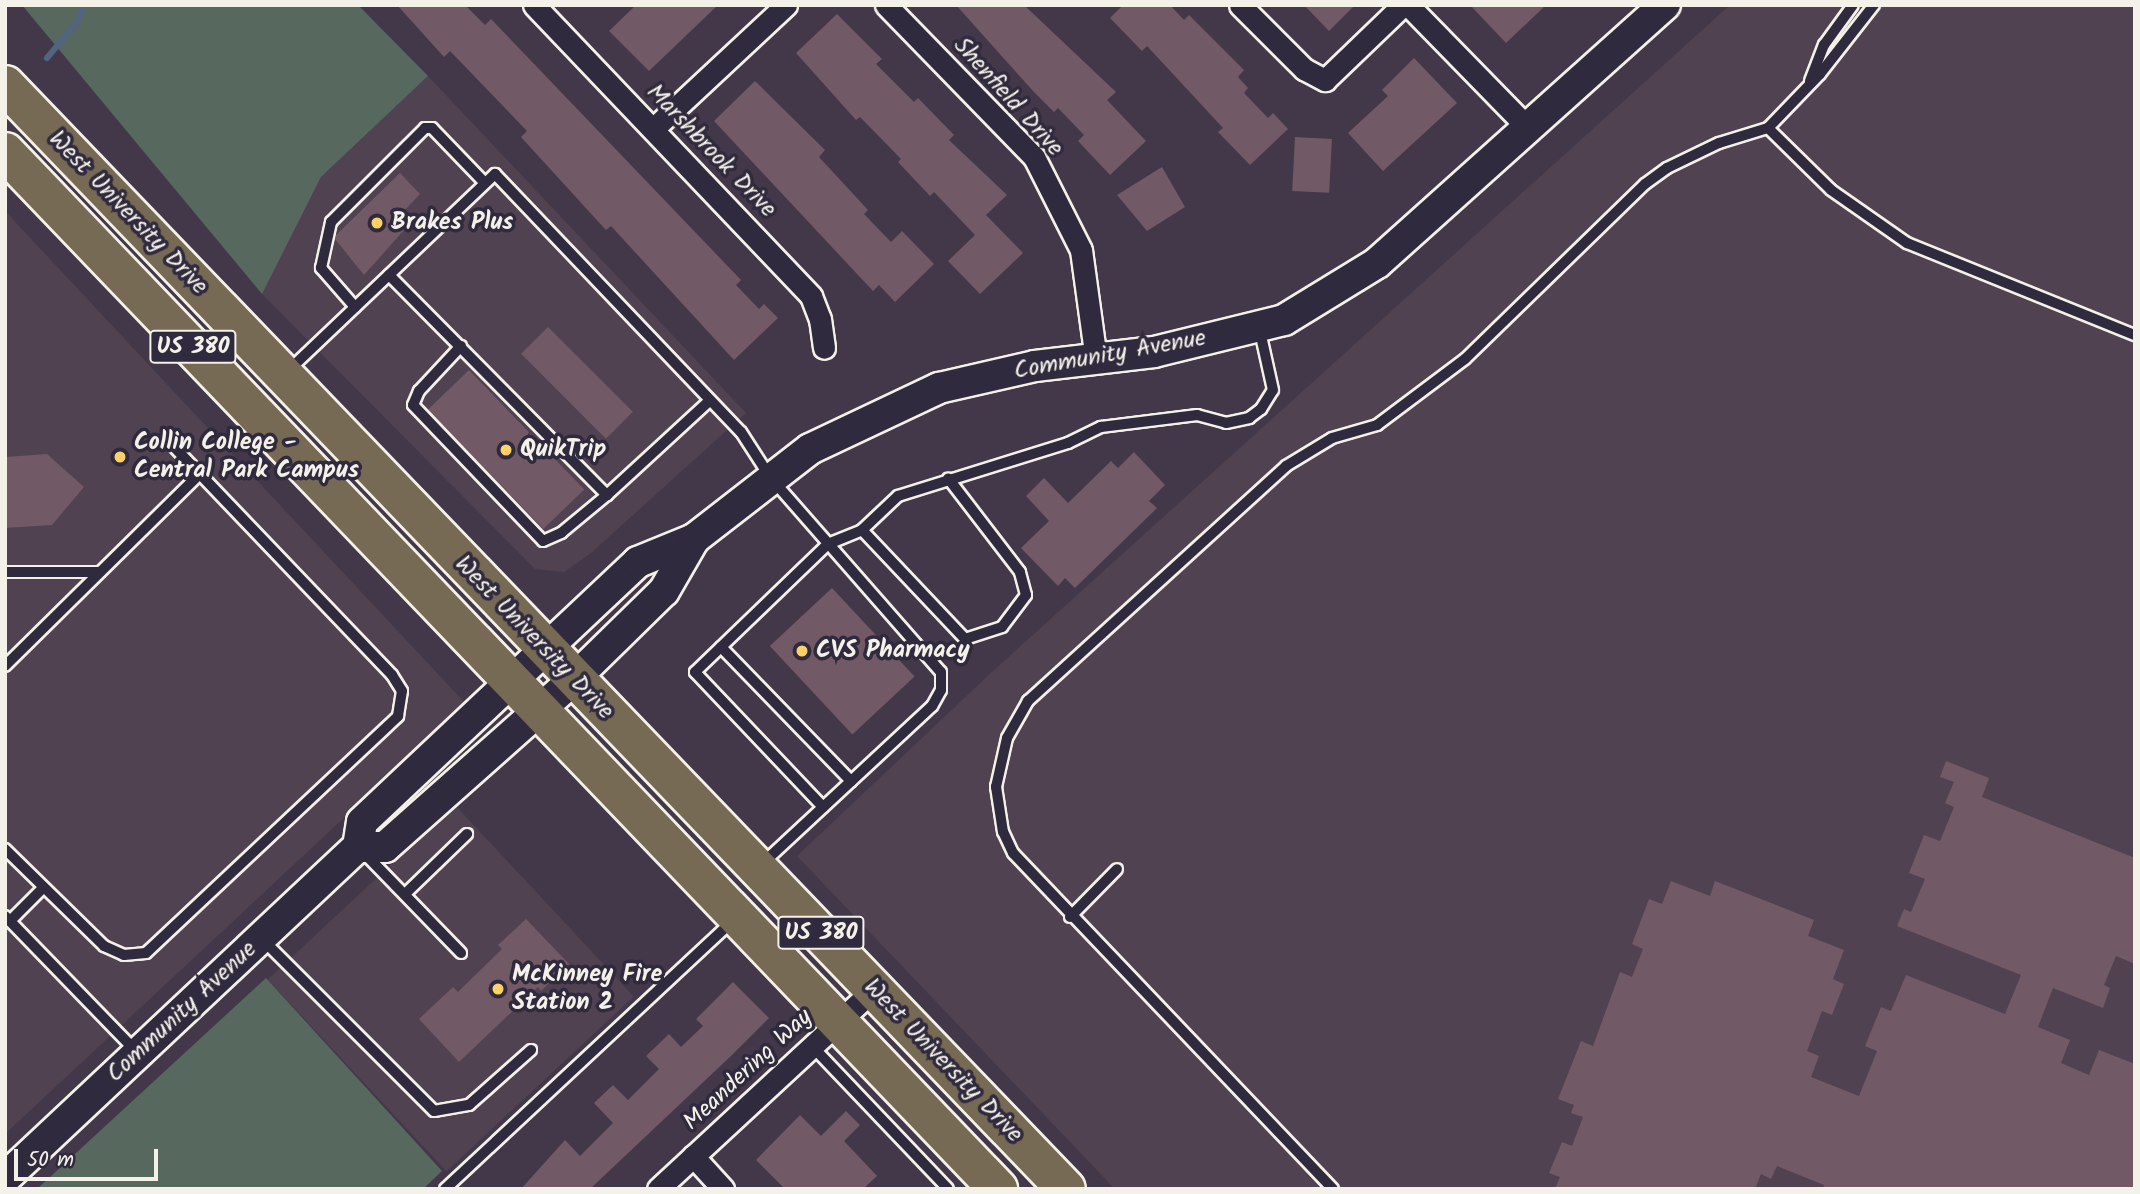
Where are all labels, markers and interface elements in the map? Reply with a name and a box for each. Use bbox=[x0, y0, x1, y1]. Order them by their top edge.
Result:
street label: Shenfield Drive bbox=[947, 32, 1069, 162]
street label: Marshbrook Drive bbox=[640, 78, 782, 224]
street label: West University Drive bbox=[42, 125, 214, 301]
place label: Brakes Plus bbox=[391, 209, 513, 237]
marker: Brakes Plus bbox=[369, 215, 385, 231]
street label: Community Avenue bbox=[1012, 324, 1208, 386]
road number: US 380 bbox=[149, 328, 237, 366]
place label: Collin College - Central Park Campus bbox=[134, 429, 359, 485]
place label: QuikTrip bbox=[520, 436, 606, 464]
marker: QuikTrip bbox=[498, 442, 514, 458]
marker: Collin College - Central Park Campus bbox=[112, 449, 128, 465]
street label: West University Drive bbox=[448, 550, 620, 726]
place label: CVS Pharmacy bbox=[816, 637, 970, 665]
marker: CVS Pharmacy bbox=[794, 643, 810, 659]
road number: US 380 bbox=[777, 914, 865, 952]
street label: Community Avenue bbox=[101, 935, 263, 1089]
place label: McKinney Fire Station 2 bbox=[512, 961, 662, 1017]
street label: West University Drive bbox=[857, 973, 1029, 1149]
marker: McKinney Fire Station 2 bbox=[490, 981, 506, 997]
street label: Meandering Way bbox=[678, 1003, 818, 1137]
scale bar bbox=[18, 1134, 161, 1178]
text: 50 m bbox=[27, 1144, 74, 1177]

